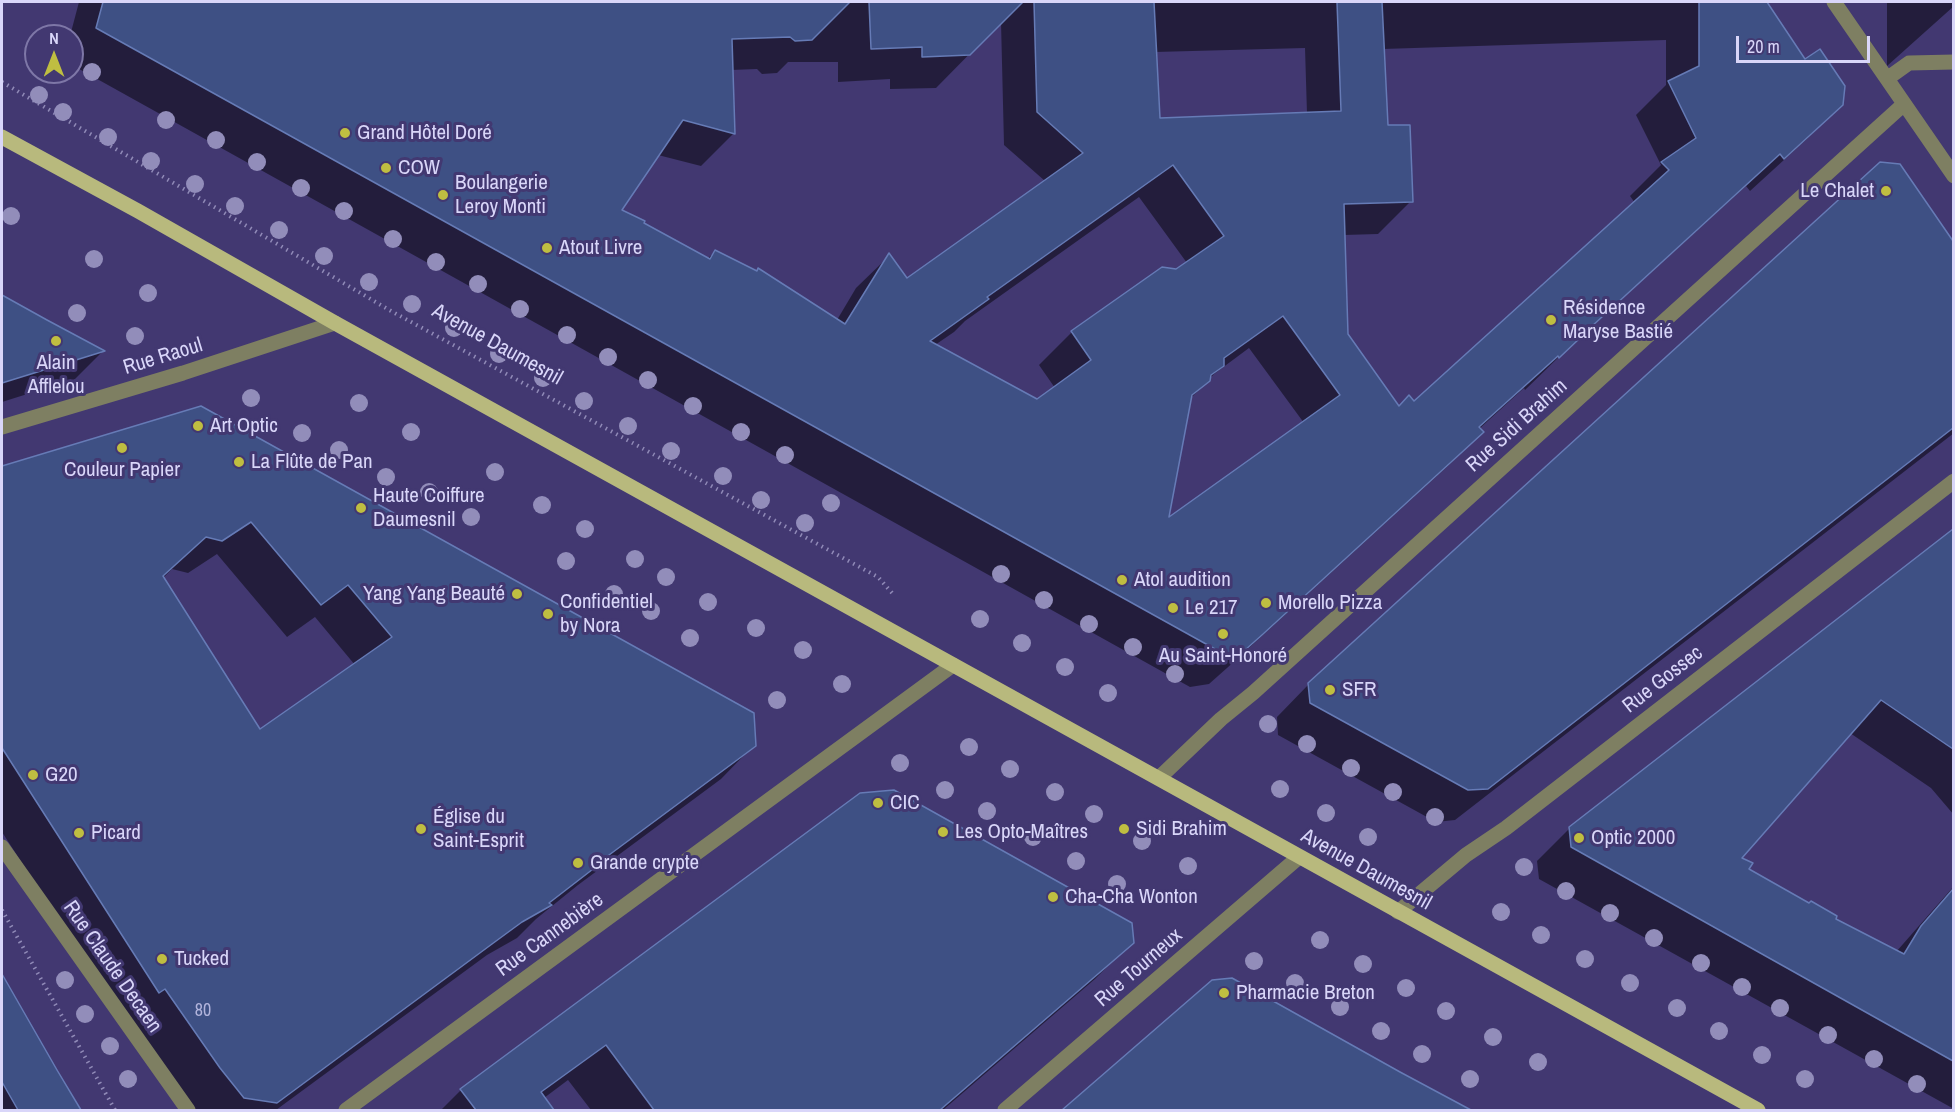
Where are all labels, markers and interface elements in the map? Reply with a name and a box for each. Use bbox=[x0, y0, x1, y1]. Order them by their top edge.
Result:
north arrow bbox=[24, 24, 84, 84]
scale bar bbox=[1739, 24, 1872, 62]
text: N bbox=[49, 27, 59, 49]
text: 20 m bbox=[1747, 34, 1780, 59]
place label: Grand Hôtel Doré bbox=[357, 120, 492, 146]
marker: Grand Hôtel Doré bbox=[338, 126, 352, 140]
place label: COW bbox=[398, 155, 440, 181]
marker: COW bbox=[379, 161, 393, 175]
place label: Boulangerie Leroy Monti bbox=[455, 170, 548, 220]
place label: Le Chalet bbox=[1800, 178, 1874, 204]
marker: Le Chalet bbox=[1879, 184, 1893, 198]
marker: Boulangerie Leroy Monti bbox=[436, 188, 450, 202]
place label: Atout Livre bbox=[559, 235, 642, 261]
marker: Atout Livre bbox=[540, 241, 554, 255]
place label: Résidence Maryse Bastié bbox=[1563, 295, 1673, 345]
street label: Avenue Daumesnil bbox=[427, 299, 567, 391]
marker: Résidence Maryse Bastié bbox=[1544, 313, 1558, 327]
street label: Rue Raoul bbox=[120, 333, 206, 381]
marker: Alain Afflelou bbox=[49, 334, 63, 348]
place label: Alain Afflelou bbox=[27, 350, 85, 400]
street label: Rue Sidi Brahim bbox=[1461, 374, 1573, 478]
place label: Art Optic bbox=[210, 413, 278, 439]
marker: Art Optic bbox=[191, 419, 205, 433]
marker: Couleur Papier bbox=[115, 441, 129, 455]
place label: La Flûte de Pan bbox=[251, 449, 373, 475]
marker: La Flûte de Pan bbox=[232, 455, 246, 469]
place label: Couleur Papier bbox=[64, 457, 180, 483]
place label: Haute Coiffure Daumesnil bbox=[373, 483, 485, 533]
marker: Haute Coiffure Daumesnil bbox=[354, 501, 368, 515]
place label: Atol audition bbox=[1134, 567, 1231, 593]
marker: Atol audition bbox=[1115, 573, 1129, 587]
place label: Yang Yang Beauté bbox=[363, 581, 505, 607]
marker: Yang Yang Beauté bbox=[510, 587, 524, 601]
place label: Confidentiel by Nora bbox=[560, 589, 653, 639]
place label: Morello Pizza bbox=[1278, 590, 1382, 616]
place label: Le 217 bbox=[1185, 595, 1238, 621]
marker: Morello Pizza bbox=[1259, 596, 1273, 610]
marker: Le 217 bbox=[1166, 601, 1180, 615]
marker: Confidentiel by Nora bbox=[541, 607, 555, 621]
marker: Au Saint-Honoré bbox=[1216, 627, 1230, 641]
street label: Rue Gossec bbox=[1618, 641, 1708, 719]
place label: Au Saint-Honoré bbox=[1159, 643, 1287, 669]
place label: SFR bbox=[1342, 677, 1376, 703]
marker: SFR bbox=[1323, 683, 1337, 697]
place label: G20 bbox=[45, 762, 78, 788]
marker: G20 bbox=[26, 768, 40, 782]
place label: CIC bbox=[890, 790, 920, 816]
marker: CIC bbox=[871, 796, 885, 810]
place label: Église du Saint-Esprit bbox=[433, 804, 524, 854]
place label: Sidi Brahim bbox=[1136, 816, 1227, 842]
place label: Les Opto-Maîtres bbox=[955, 819, 1088, 845]
place label: Picard bbox=[91, 820, 141, 846]
marker: Église du Saint-Esprit bbox=[414, 822, 428, 836]
marker: Sidi Brahim bbox=[1117, 822, 1131, 836]
street label: Avenue Daumesnil bbox=[1296, 824, 1436, 916]
marker: Les Opto-Maîtres bbox=[936, 825, 950, 839]
place label: Optic 2000 bbox=[1591, 825, 1675, 851]
marker: Picard bbox=[72, 826, 86, 840]
marker: Optic 2000 bbox=[1572, 831, 1586, 845]
place label: Grande crypte bbox=[590, 850, 699, 876]
marker: Grande crypte bbox=[571, 856, 585, 870]
place label: Cha-Cha Wonton bbox=[1065, 884, 1198, 910]
street label: Rue Cannebière bbox=[491, 888, 609, 982]
marker: Cha-Cha Wonton bbox=[1046, 890, 1060, 904]
street label: Rue Claude Decaen bbox=[57, 896, 167, 1038]
street label: Rue Tourneux bbox=[1090, 923, 1188, 1013]
place label: Tucked bbox=[174, 946, 229, 972]
marker: Tucked bbox=[155, 952, 169, 966]
place label: Pharmacie Breton bbox=[1236, 980, 1375, 1006]
marker: Pharmacie Breton bbox=[1217, 986, 1231, 1000]
house number: 80 bbox=[195, 1000, 211, 1022]

